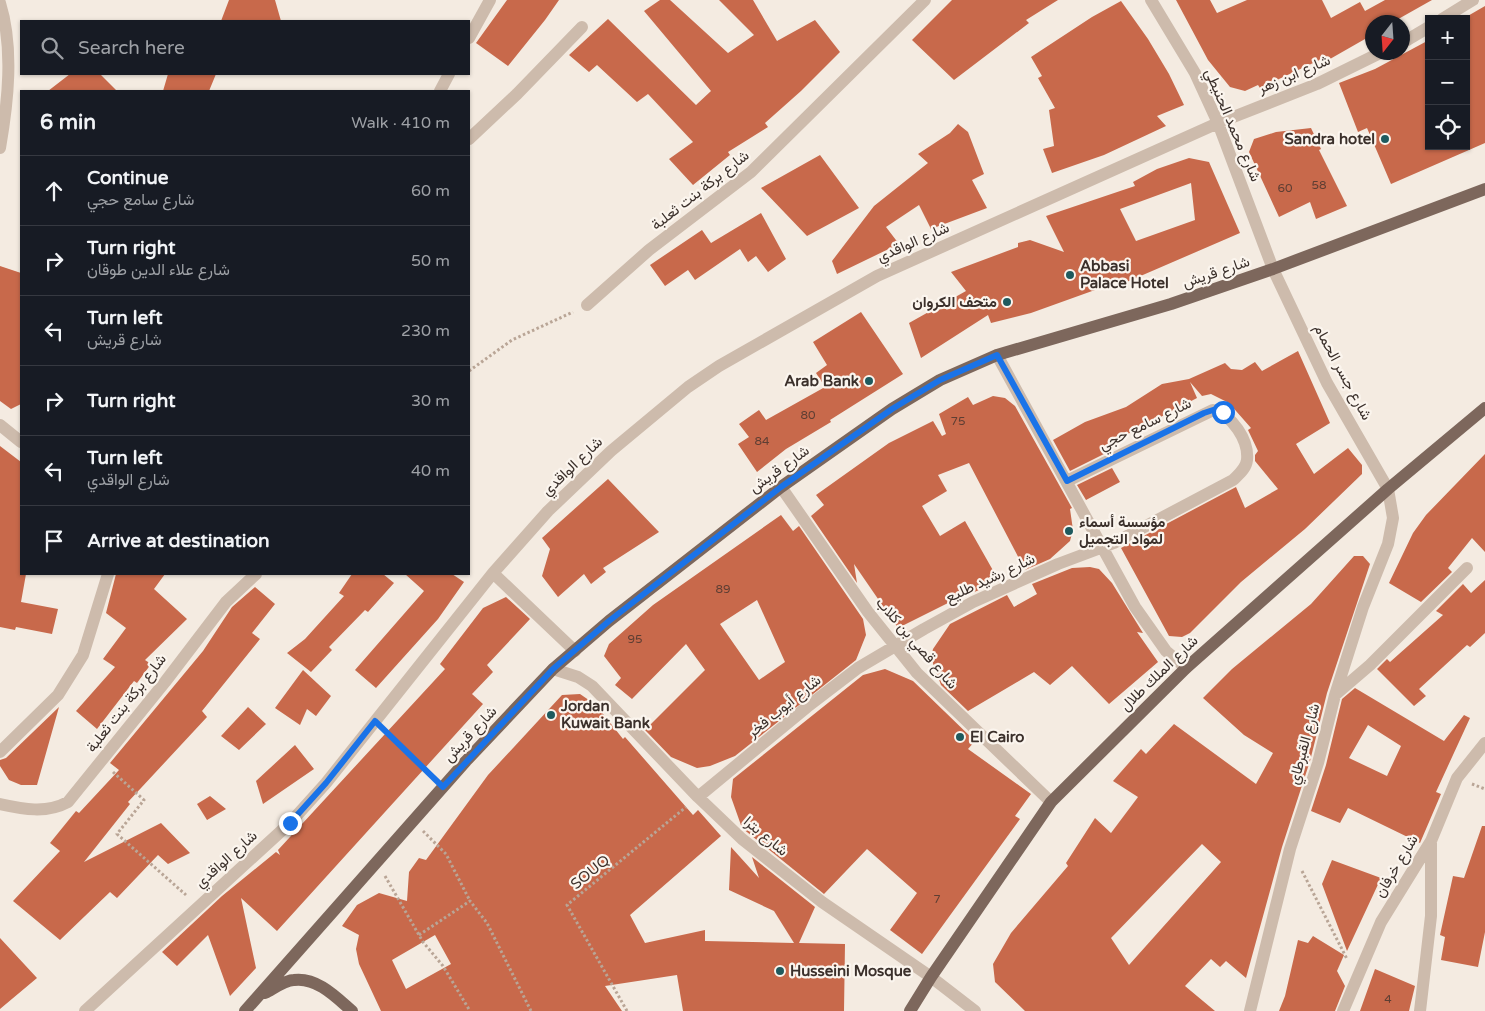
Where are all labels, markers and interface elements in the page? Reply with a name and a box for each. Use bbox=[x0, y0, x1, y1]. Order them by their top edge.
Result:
north arrow bbox=[1365, 15, 1410, 60]
map controls bbox=[1425, 15, 1470, 150]
button: + bbox=[1425, 15, 1470, 60]
search box bbox=[20, 20, 470, 75]
icon: search bbox=[38, 34, 66, 62]
text: Search here bbox=[78, 37, 185, 59]
street label: شارع ابن زهر bbox=[1254, 51, 1334, 100]
button: − bbox=[1425, 60, 1470, 105]
street label: شارع محمد الحنيطي bbox=[1197, 66, 1265, 186]
button: locate bbox=[1425, 105, 1470, 150]
text: 6 min bbox=[40, 110, 96, 135]
text: Walk · 410 m bbox=[351, 113, 450, 133]
place label: Sandra hotel bbox=[1285, 130, 1375, 148]
marker: Sandra hotel bbox=[1379, 133, 1391, 145]
street label: شارع بركة بنت ثعلبة bbox=[647, 146, 754, 235]
text: Continue bbox=[87, 167, 169, 189]
icon: ahead bbox=[40, 177, 68, 205]
house number: 58 bbox=[1311, 178, 1327, 192]
text: 60 m bbox=[411, 181, 450, 201]
house number: 60 bbox=[1277, 181, 1293, 195]
text: شارع سامع حجي bbox=[87, 190, 194, 210]
street label: شارع الواقدي bbox=[874, 218, 954, 270]
text: Turn right bbox=[87, 237, 175, 259]
icon: right bbox=[40, 247, 68, 275]
text: 50 m bbox=[411, 251, 450, 271]
street label: شارع قريش bbox=[1180, 252, 1253, 294]
place label: Abbasi Palace Hotel bbox=[1080, 257, 1169, 292]
text: شارع علاء الدين طوقان bbox=[87, 260, 230, 280]
marker: Abbasi Palace Hotel bbox=[1064, 269, 1076, 281]
place label: متحف الكروان bbox=[912, 293, 997, 311]
marker: متحف الكروان bbox=[1001, 296, 1013, 308]
text: Turn left bbox=[87, 307, 163, 329]
icon: left bbox=[40, 317, 68, 345]
text: 230 m bbox=[401, 321, 450, 341]
street label: شارع جسر الحمام bbox=[1308, 321, 1376, 424]
text: شارع قريش bbox=[87, 330, 162, 350]
place label: Arab Bank bbox=[784, 372, 859, 390]
marker: Arab Bank bbox=[863, 375, 875, 387]
icon: right bbox=[40, 387, 68, 415]
text: Turn right bbox=[87, 390, 175, 412]
text: 30 m bbox=[411, 391, 450, 411]
street label: شارع سامع حجي bbox=[1096, 394, 1196, 458]
route start bbox=[1212, 401, 1235, 424]
house number: 80 bbox=[800, 408, 816, 422]
house number: 75 bbox=[950, 414, 966, 428]
street label: شارع الواقدي bbox=[538, 433, 609, 502]
house number: 84 bbox=[754, 434, 770, 448]
street label: شارع قريش bbox=[745, 441, 814, 498]
text: Turn left bbox=[87, 447, 163, 469]
icon: left bbox=[40, 457, 68, 485]
text: 40 m bbox=[411, 461, 450, 481]
text: شارع الواقدي bbox=[87, 470, 170, 490]
place label: مؤسسة أسماء لمواد التجميل bbox=[1079, 513, 1165, 548]
marker: مؤسسة أسماء لمواد التجميل bbox=[1063, 525, 1075, 537]
icon: arrive bbox=[40, 527, 68, 555]
text: Arrive at destination bbox=[87, 530, 270, 552]
street label: شارع رشيد طليع bbox=[942, 549, 1039, 608]
house number: 89 bbox=[715, 582, 731, 596]
street label: شارع قصي بن كلاب bbox=[869, 594, 962, 695]
street label: شارع الملك طلال bbox=[1116, 631, 1203, 716]
house number: 95 bbox=[627, 632, 643, 646]
street label: شارع بركة بنت ثعلبة bbox=[82, 650, 172, 757]
street label: شارع أيوب فخر bbox=[743, 671, 826, 743]
place label: Jordan Kuwait Bank bbox=[560, 697, 650, 732]
street label: شارع القبرطاي bbox=[1285, 701, 1327, 788]
street label: شارع قريش bbox=[440, 702, 502, 767]
marker: Jordan Kuwait Bank bbox=[545, 709, 557, 721]
place label: El Cairo bbox=[970, 728, 1024, 746]
marker: El Cairo bbox=[954, 731, 966, 743]
route end bbox=[279, 812, 302, 835]
street label: شارع بترا bbox=[739, 812, 792, 861]
street label: شارع الواقدي bbox=[191, 826, 264, 895]
street label: شارع خرفان bbox=[1370, 831, 1423, 902]
street label: SOUQ bbox=[567, 851, 613, 893]
house number: 7 bbox=[933, 892, 941, 906]
place label: Husseini Mosque bbox=[790, 962, 912, 981]
marker: Husseini Mosque bbox=[774, 965, 786, 977]
house number: 4 bbox=[1384, 992, 1392, 1006]

